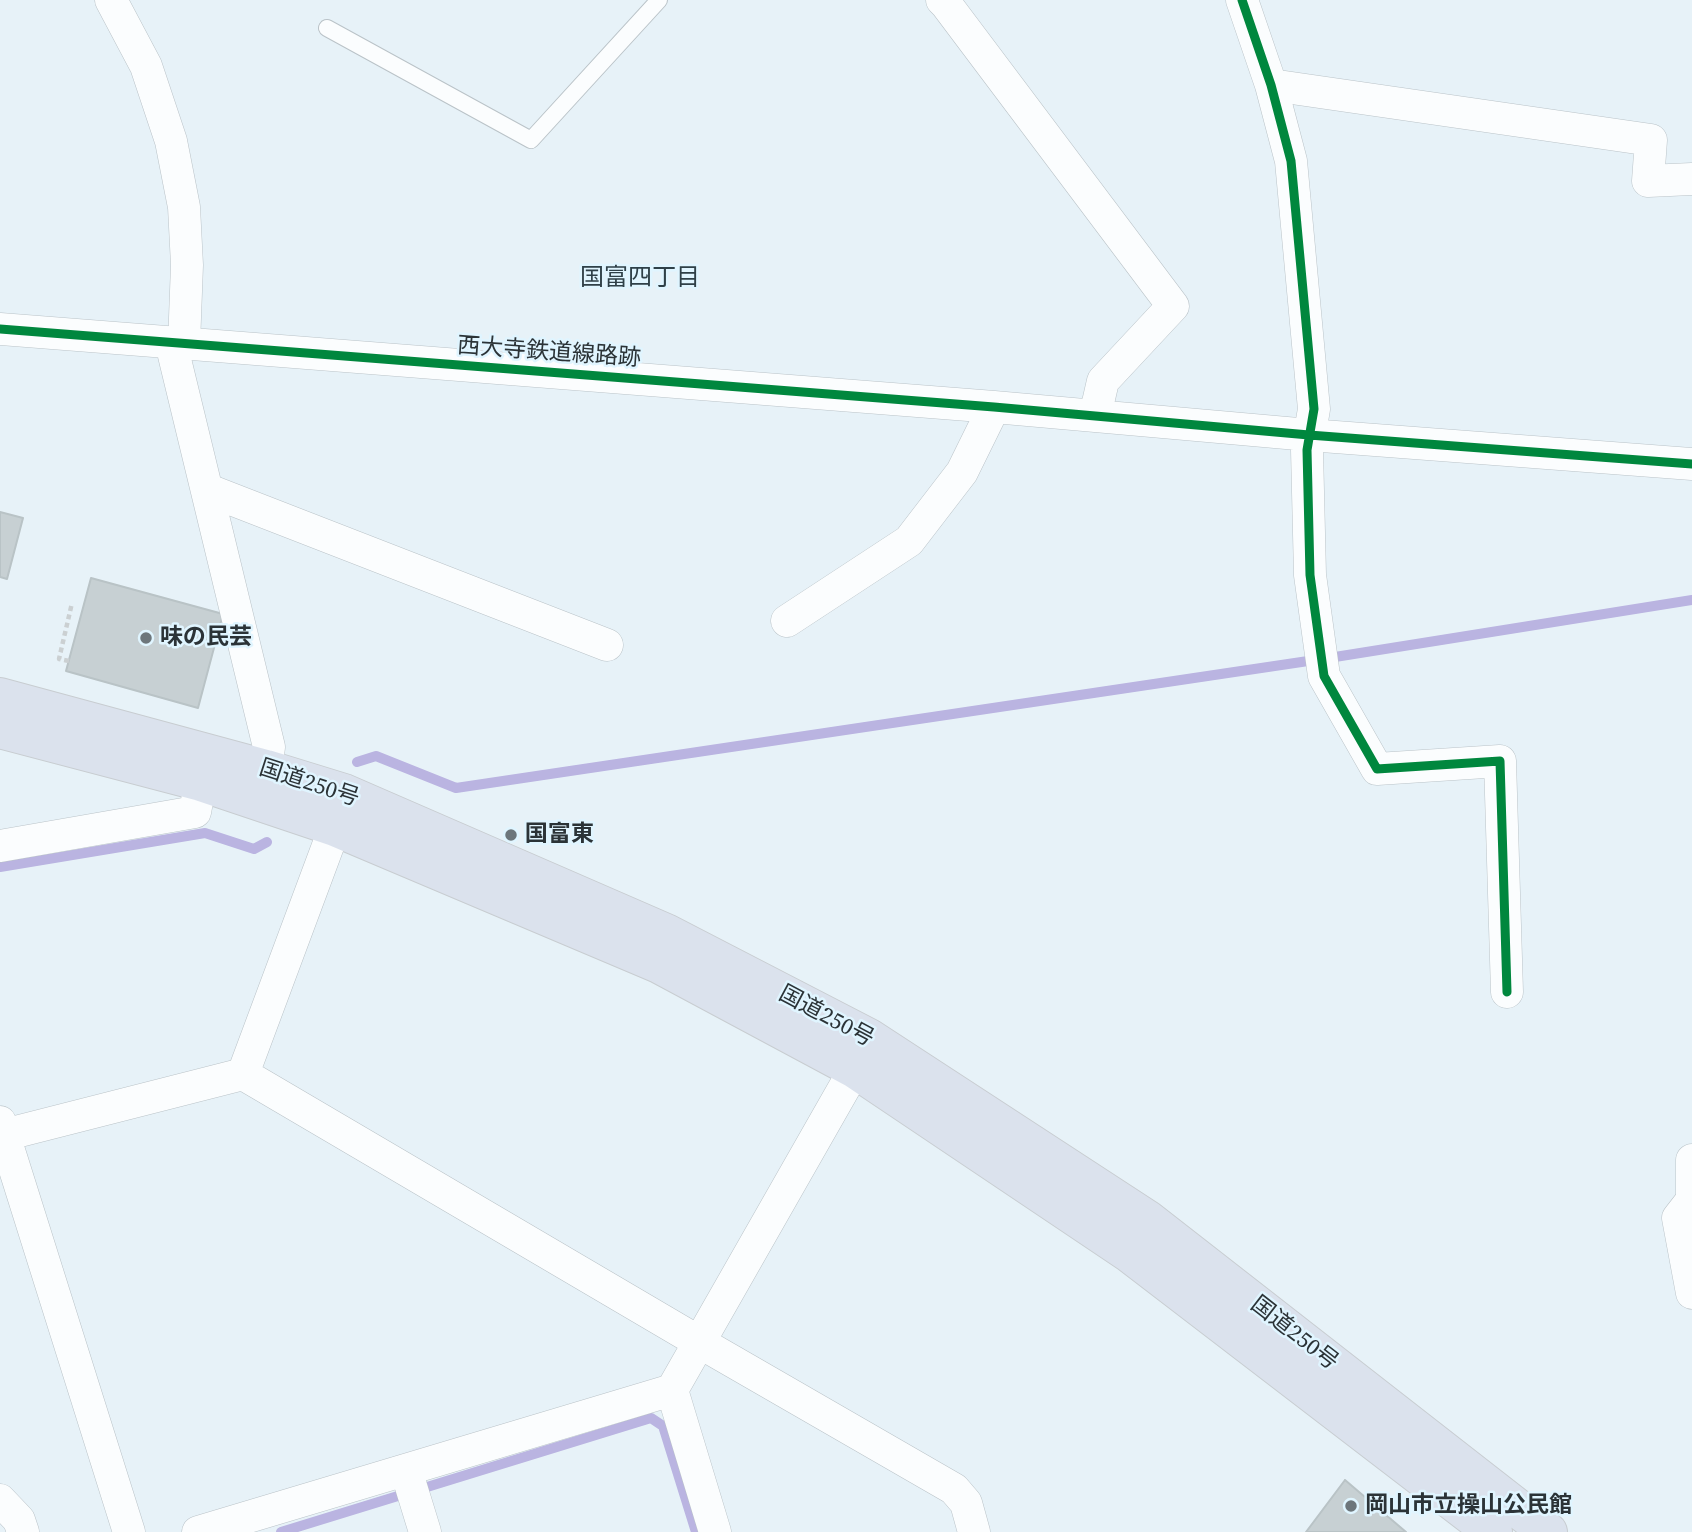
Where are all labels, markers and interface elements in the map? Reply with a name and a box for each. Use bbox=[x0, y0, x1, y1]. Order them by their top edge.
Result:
district label: 国富四丁目 bbox=[580, 265, 700, 293]
street label: 西大寺鉄道線路跡 bbox=[456, 333, 642, 373]
place label: 味の民芸 bbox=[160, 624, 252, 652]
marker: 味の民芸 bbox=[138, 630, 154, 646]
street label: 国道250号 bbox=[256, 755, 362, 813]
place label: 国富東 bbox=[525, 821, 594, 849]
marker: 国富東 bbox=[503, 827, 519, 843]
street label: 国道250号 bbox=[774, 981, 878, 1053]
street label: 国道250号 bbox=[1245, 1291, 1343, 1377]
place label: 岡山市立操山公民館 bbox=[1365, 1492, 1572, 1520]
marker: 岡山市立操山公民館 bbox=[1343, 1498, 1359, 1514]

